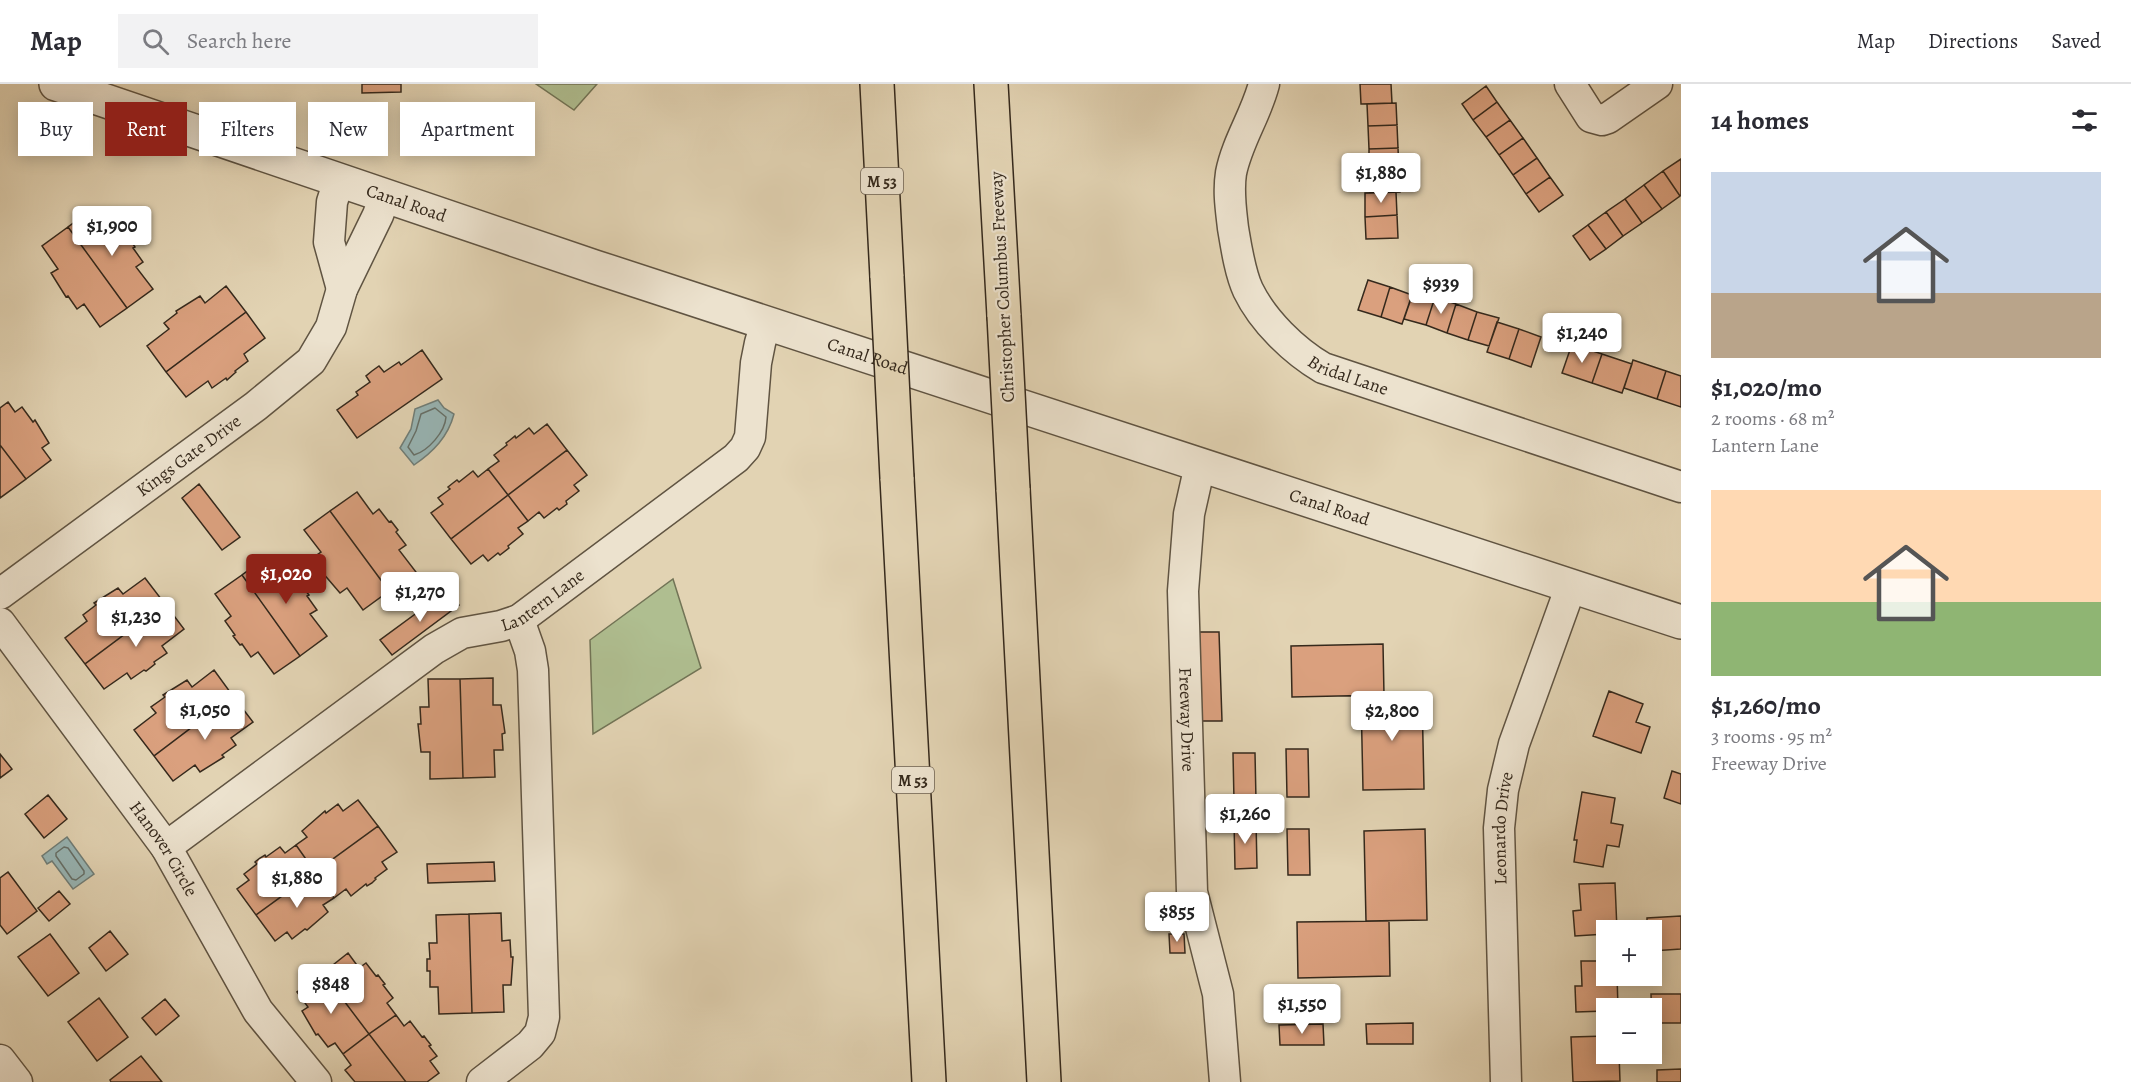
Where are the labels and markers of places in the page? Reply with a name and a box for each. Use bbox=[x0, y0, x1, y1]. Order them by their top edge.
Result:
pin: $1,880 bbox=[1332, 153, 1430, 204]
pin: $1,900 bbox=[63, 206, 161, 257]
pin: $939 bbox=[1405, 264, 1477, 315]
pin: $1,240 bbox=[1533, 313, 1631, 364]
pin: $1,020 bbox=[237, 554, 335, 605]
pin: $1,270 bbox=[371, 572, 469, 623]
pin: $1,230 bbox=[87, 597, 185, 648]
pin: $1,050 bbox=[156, 690, 254, 741]
pin: $2,800 bbox=[1343, 691, 1441, 742]
pin: $1,260 bbox=[1196, 794, 1294, 845]
pin: $1,880 bbox=[248, 858, 346, 909]
pin: $855 bbox=[1141, 892, 1213, 943]
pin: $848 bbox=[295, 964, 367, 1015]
pin: $1,550 bbox=[1253, 984, 1351, 1035]

